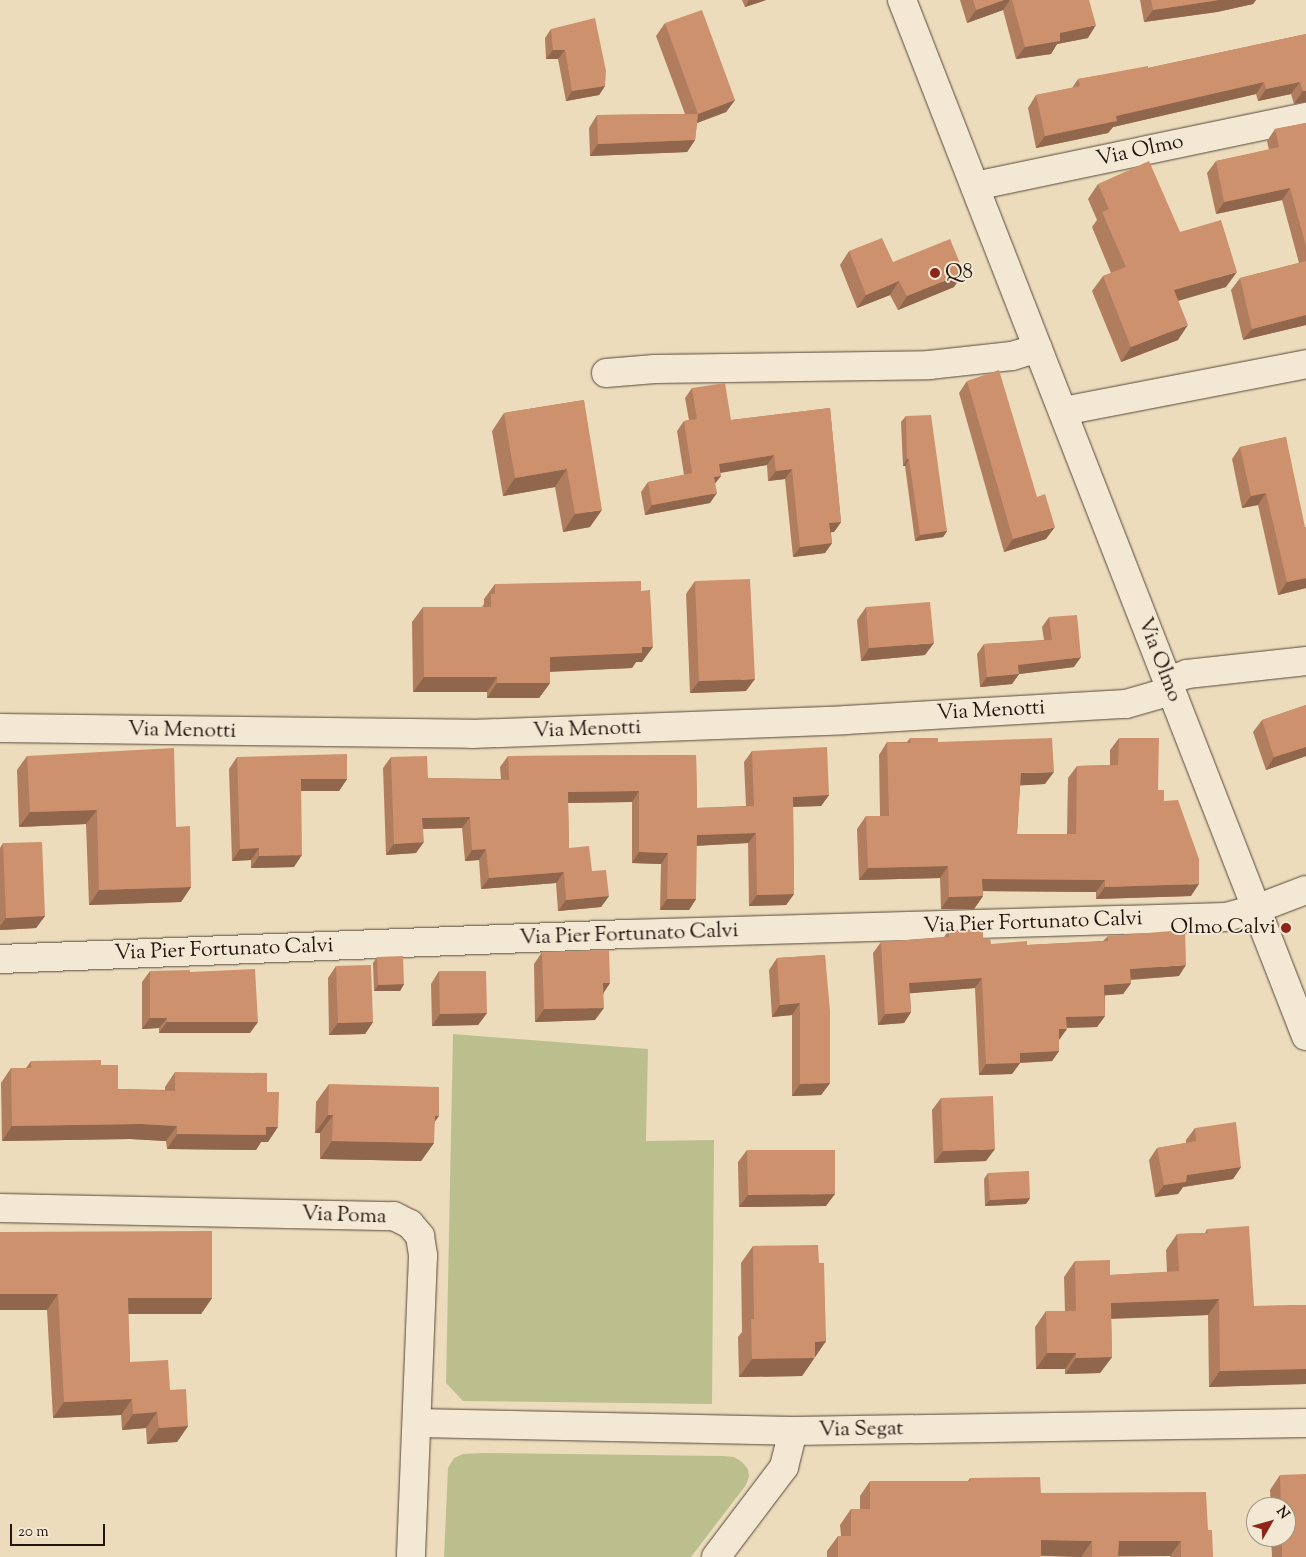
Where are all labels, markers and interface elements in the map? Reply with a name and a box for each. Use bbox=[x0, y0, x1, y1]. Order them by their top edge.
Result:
street label: Via Olmo bbox=[1094, 130, 1186, 172]
place label: Q8 bbox=[945, 260, 973, 286]
marker: Q8 bbox=[929, 267, 941, 279]
street label: Via Olmo bbox=[1131, 614, 1187, 706]
street label: Via Menotti bbox=[936, 696, 1046, 726]
street label: Via Menotti bbox=[532, 716, 642, 744]
street label: Via Menotti bbox=[128, 717, 236, 745]
street label: Via Pier Fortunato Calvi bbox=[923, 907, 1143, 939]
place label: Olmo Calvi bbox=[1170, 915, 1276, 941]
street label: Via Pier Fortunato Calvi bbox=[519, 919, 739, 951]
marker: Olmo Calvi bbox=[1280, 922, 1292, 934]
street label: Via Pier Fortunato Calvi bbox=[114, 934, 334, 966]
street label: Via Poma bbox=[301, 1202, 387, 1230]
street label: Via Segat bbox=[818, 1417, 904, 1443]
north arrow bbox=[1246, 1497, 1296, 1547]
text: N bbox=[1271, 1503, 1293, 1524]
scale bar bbox=[12, 1514, 108, 1546]
text: 20 m bbox=[18, 1522, 49, 1543]

